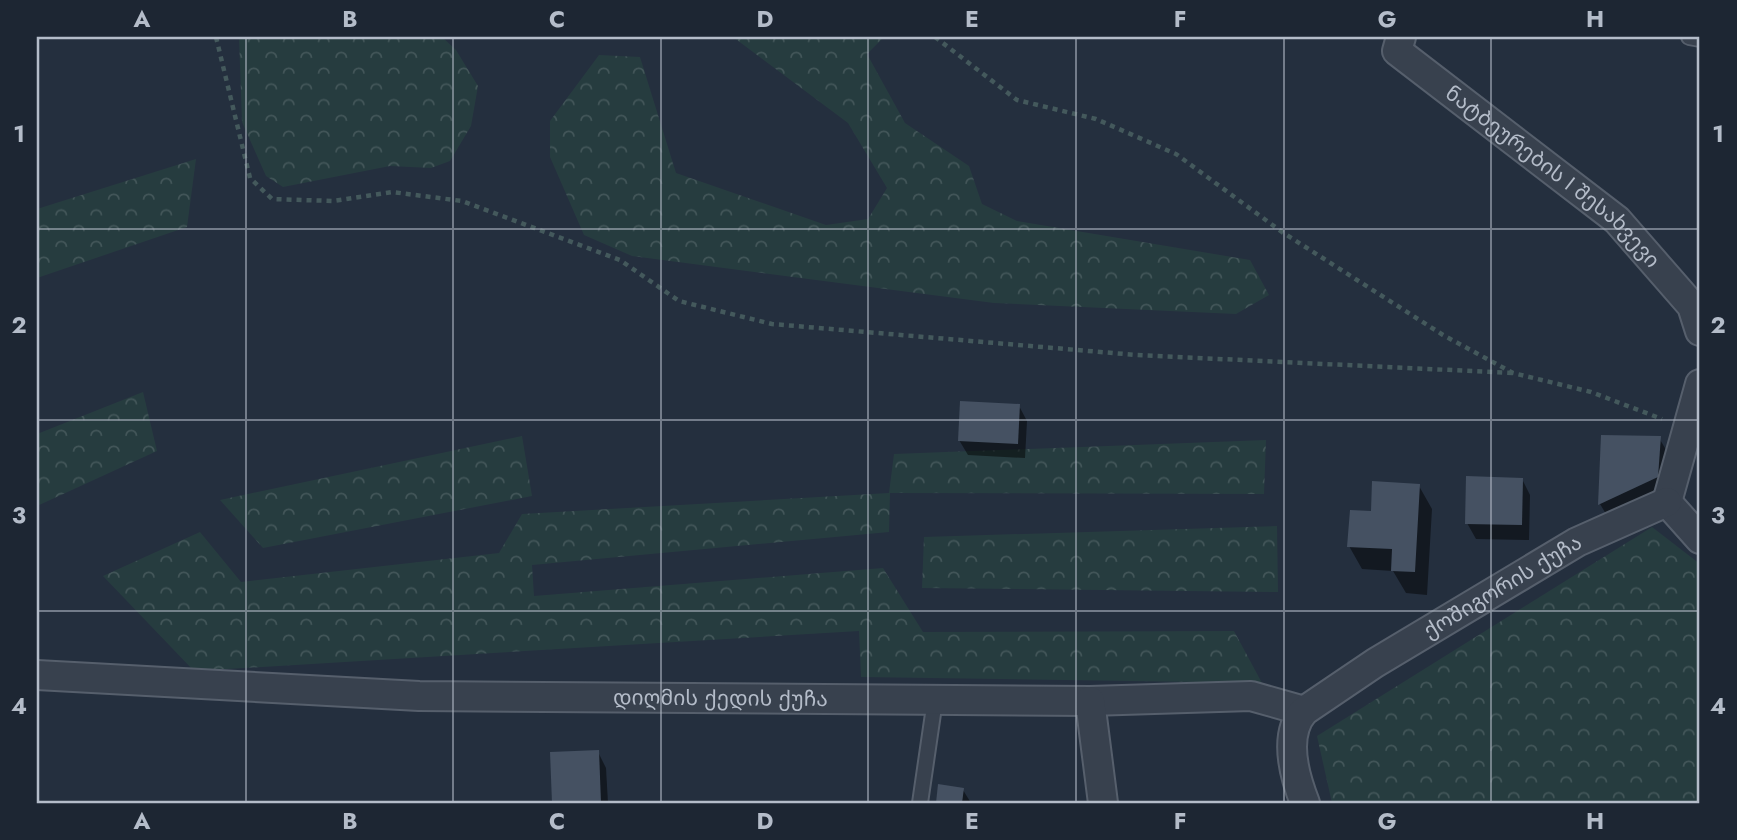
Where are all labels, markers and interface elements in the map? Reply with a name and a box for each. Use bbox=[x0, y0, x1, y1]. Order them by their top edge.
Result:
text: A bbox=[133, 2, 151, 36]
text: B bbox=[342, 2, 358, 36]
text: C bbox=[549, 2, 565, 36]
text: D bbox=[757, 2, 774, 36]
text: E bbox=[965, 2, 979, 36]
text: F bbox=[1174, 2, 1186, 36]
text: G bbox=[1378, 2, 1396, 36]
text: H bbox=[1586, 2, 1604, 36]
street label: ნატბეურების I შესახვევი bbox=[1439, 78, 1667, 274]
text: 1 bbox=[13, 117, 25, 151]
text: 1 bbox=[1712, 117, 1724, 151]
text: 2 bbox=[11, 308, 27, 342]
text: 2 bbox=[1710, 308, 1726, 342]
text: 3 bbox=[12, 498, 26, 532]
text: 3 bbox=[1711, 498, 1725, 532]
street label: ქოშიგორის ქუჩა bbox=[1418, 527, 1588, 646]
street label: დიღმის ქედის ქუჩა bbox=[613, 682, 828, 714]
text: 4 bbox=[11, 689, 27, 723]
text: 4 bbox=[1710, 689, 1726, 723]
text: A bbox=[133, 804, 151, 838]
text: B bbox=[342, 804, 358, 838]
text: C bbox=[549, 804, 565, 838]
text: D bbox=[757, 804, 774, 838]
text: E bbox=[965, 804, 979, 838]
text: F bbox=[1174, 804, 1186, 838]
text: G bbox=[1378, 804, 1396, 838]
text: H bbox=[1586, 804, 1604, 838]

